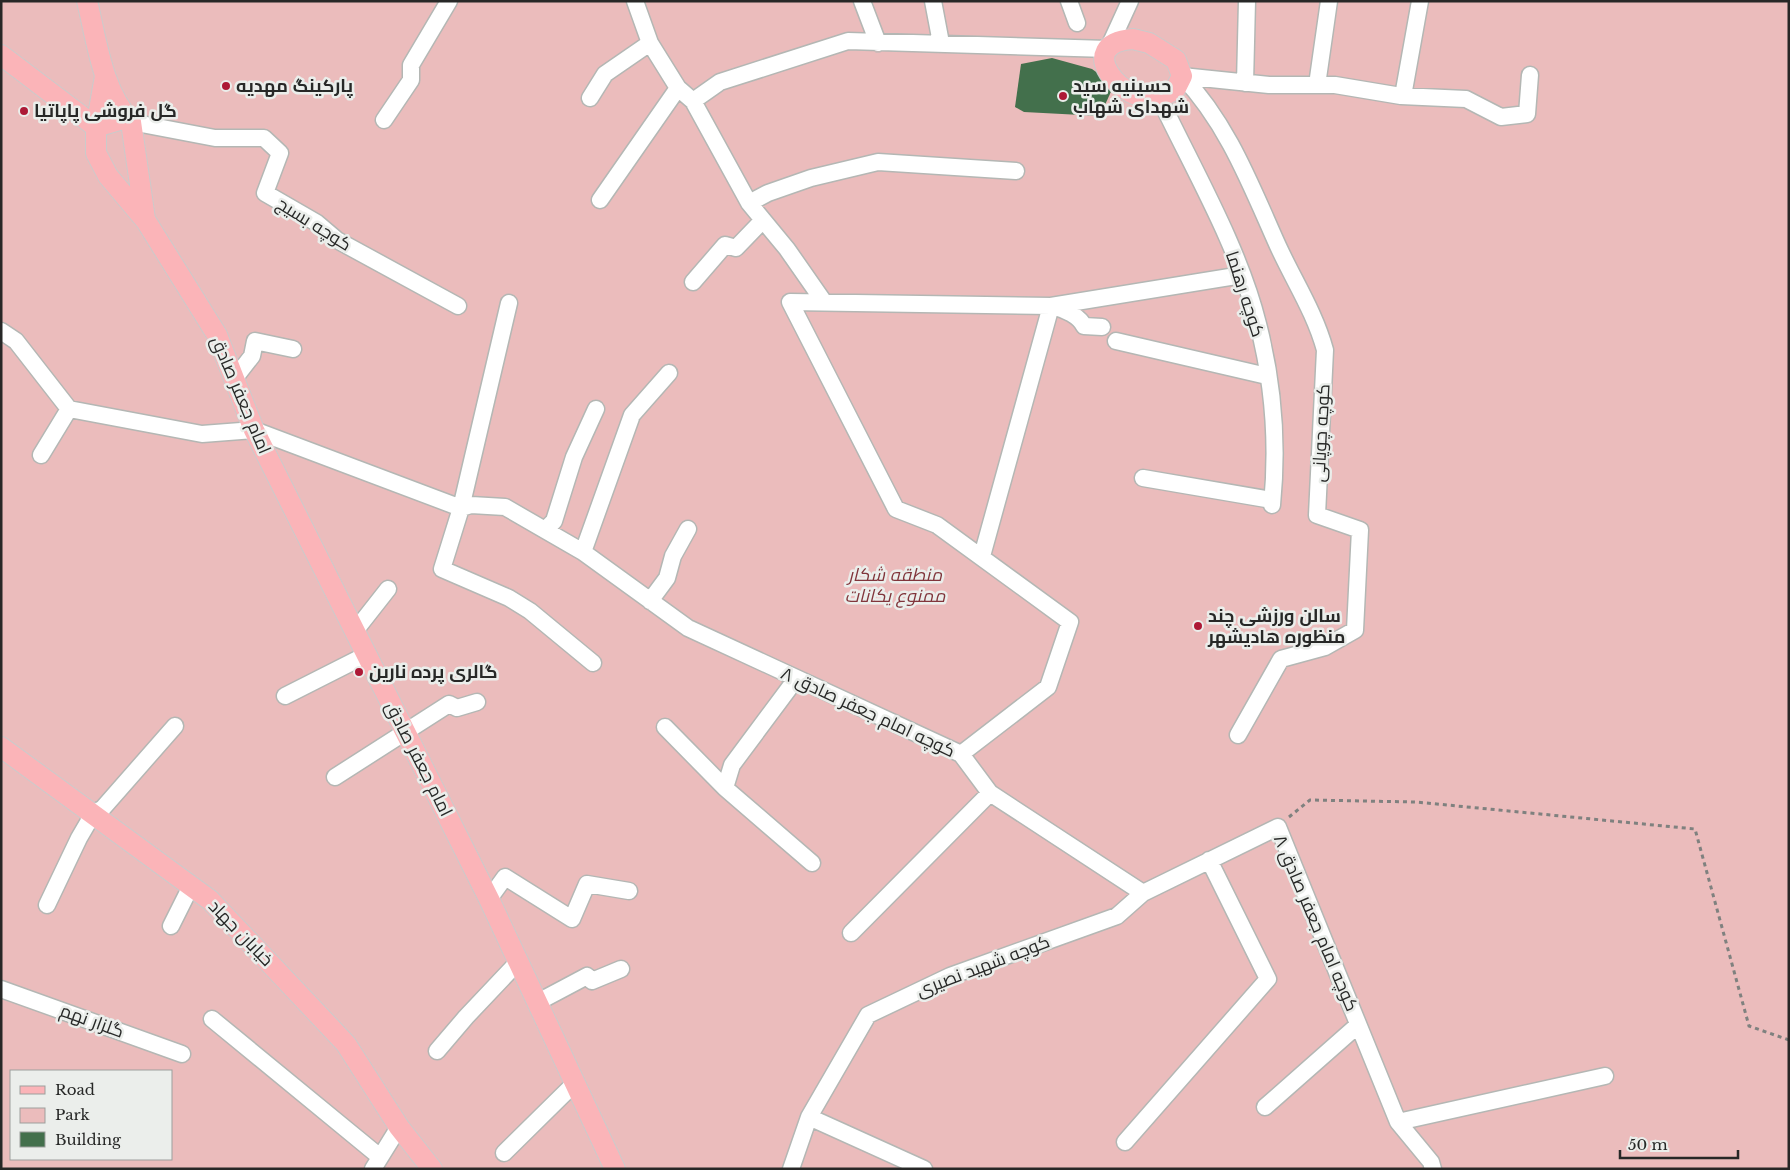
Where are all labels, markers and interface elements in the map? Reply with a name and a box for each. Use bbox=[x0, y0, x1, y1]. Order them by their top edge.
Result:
place label: پارکینگ مهدیه bbox=[236, 75, 353, 98]
place label: حسینیه سید شهدای شهاب bbox=[1073, 75, 1189, 118]
marker: پارکینگ مهدیه bbox=[220, 80, 232, 92]
marker: حسینیه سید شهدای شهاب bbox=[1057, 90, 1069, 102]
place label: گل فروشی پاپاتیا bbox=[34, 100, 177, 123]
marker: گل فروشی پاپاتیا bbox=[18, 105, 30, 117]
street label: کوچه بسیج bbox=[272, 192, 355, 256]
street label: کوچه رهنما bbox=[1220, 248, 1269, 340]
street label: امام جعفر صادق bbox=[205, 333, 276, 458]
street label: کوچه چوپانی bbox=[1307, 383, 1336, 483]
park label: منطقه شکار ممنوع یکانات bbox=[845, 564, 946, 608]
place label: سالن ورزشی چند منظوره هادیشهر bbox=[1207, 605, 1345, 648]
marker: سالن ورزشی چند منظوره هادیشهر bbox=[1192, 620, 1204, 632]
place label: گالری پرده نارین bbox=[369, 661, 498, 684]
street label: کوچه امام جعفر صادق ۸ bbox=[777, 662, 959, 763]
marker: گالری پرده نارین bbox=[353, 666, 365, 678]
street label: امام جعفر صادق bbox=[380, 698, 457, 821]
street label: کوچه امام جعفر صادق ۸ bbox=[1268, 831, 1363, 1015]
street label: خیابان جهاد bbox=[204, 895, 278, 971]
street label: کوچه شهید نصیری bbox=[913, 930, 1053, 1002]
street label: گلزار نهم bbox=[57, 999, 127, 1044]
legend bbox=[10, 1070, 172, 1160]
text: Road bbox=[55, 1080, 95, 1099]
text: Park bbox=[55, 1105, 91, 1124]
scale bar bbox=[1620, 1128, 1738, 1160]
text: Building bbox=[55, 1130, 122, 1149]
text: 50 m bbox=[1628, 1135, 1668, 1154]

